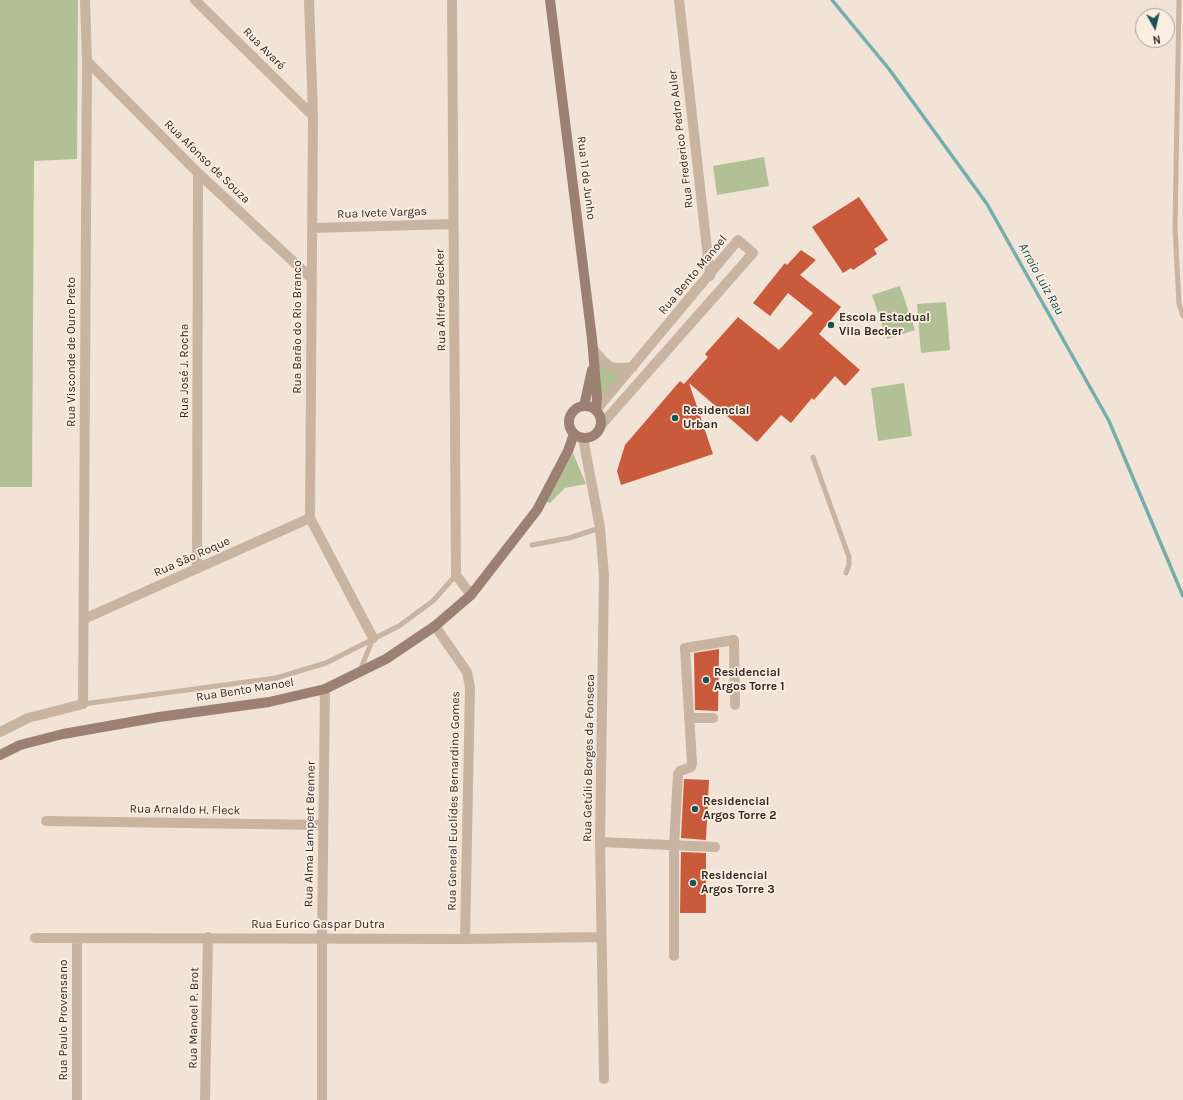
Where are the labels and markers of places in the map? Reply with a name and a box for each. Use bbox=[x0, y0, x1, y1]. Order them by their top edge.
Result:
place label: Escola Estadual Vila Becker bbox=[839, 311, 930, 339]
marker: Escola Estadual Vila Becker bbox=[826, 320, 836, 330]
place label: Residencial Urban bbox=[683, 404, 750, 432]
marker: Residencial Urban bbox=[670, 413, 680, 423]
place label: Residencial Argos Torre 1 bbox=[714, 666, 784, 694]
marker: Residencial Argos Torre 1 bbox=[701, 675, 711, 685]
place label: Residencial Argos Torre 2 bbox=[703, 795, 776, 823]
marker: Residencial Argos Torre 2 bbox=[690, 804, 700, 814]
place label: Residencial Argos Torre 3 bbox=[701, 869, 775, 897]
marker: Residencial Argos Torre 3 bbox=[688, 878, 698, 888]

